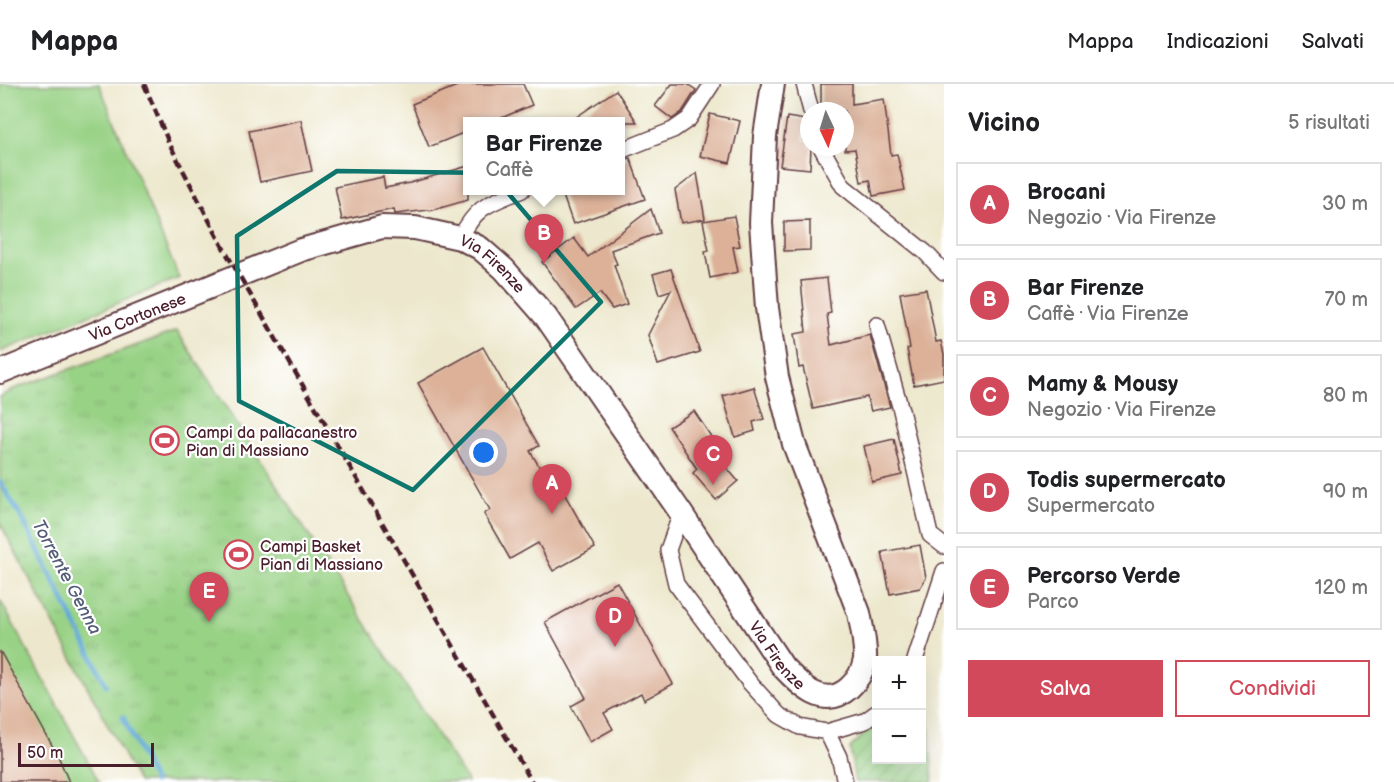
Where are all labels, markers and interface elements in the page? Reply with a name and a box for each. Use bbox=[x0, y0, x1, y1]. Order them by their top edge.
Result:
text: Mappa bbox=[30, 25, 118, 58]
text: Mappa bbox=[1067, 29, 1134, 54]
text: Indicazioni bbox=[1167, 29, 1269, 54]
text: Salvati bbox=[1302, 29, 1364, 54]
north arrow bbox=[800, 102, 854, 156]
text: Vicino bbox=[968, 108, 1040, 139]
text: 5 risultati bbox=[1288, 111, 1370, 135]
popup bbox=[463, 117, 625, 195]
text: Bar Firenze bbox=[486, 131, 602, 158]
text: Caffè bbox=[486, 158, 533, 182]
text: Brocani bbox=[1027, 179, 1106, 206]
text: A bbox=[983, 192, 996, 216]
text: 30 m bbox=[1322, 192, 1368, 216]
text: Negozio · Via Firenze bbox=[1027, 206, 1216, 230]
pin: B bbox=[524, 214, 564, 264]
street label: Via Firenze bbox=[456, 231, 529, 298]
text: Bar Firenze bbox=[1027, 275, 1144, 302]
text: B bbox=[982, 288, 997, 312]
text: 70 m bbox=[1324, 288, 1368, 312]
street label: Via Cortonese bbox=[86, 289, 189, 346]
text: Caffè · Via Firenze bbox=[1027, 302, 1189, 326]
text: Mamy & Mousy bbox=[1027, 371, 1178, 398]
text: C bbox=[982, 384, 997, 408]
text: 80 m bbox=[1323, 384, 1368, 408]
text: Negozio · Via Firenze bbox=[1027, 398, 1216, 422]
place label: Campi da pallacanestro Pian di Massiano bbox=[186, 424, 357, 461]
sports icon: Campi da pallacanestro Pian di Massiano bbox=[149, 425, 181, 457]
pin: C bbox=[694, 436, 732, 485]
your location bbox=[469, 438, 498, 467]
pin: A bbox=[532, 464, 572, 514]
text: Todis supermercato bbox=[1027, 467, 1226, 494]
text: D bbox=[983, 480, 996, 504]
text: 90 m bbox=[1323, 480, 1368, 504]
text: Supermercato bbox=[1027, 494, 1155, 518]
water label: Torrente Genna bbox=[28, 516, 106, 638]
place label: Campi Basket Pian di Massiano bbox=[260, 538, 383, 575]
sports icon: Campi Basket Pian di Massiano bbox=[223, 539, 255, 571]
text: Percorso Verde bbox=[1027, 563, 1180, 590]
pin: E bbox=[190, 572, 228, 622]
text: E bbox=[983, 576, 996, 600]
text: 120 m bbox=[1315, 576, 1368, 600]
text: Parco bbox=[1027, 590, 1079, 614]
pin: D bbox=[596, 598, 634, 647]
street label: Via Firenze bbox=[744, 618, 809, 695]
map controls bbox=[872, 656, 926, 764]
button: + bbox=[872, 656, 926, 710]
button: Salva bbox=[968, 660, 1163, 717]
button: Condividi bbox=[1175, 660, 1370, 717]
button: − bbox=[872, 710, 926, 764]
scale bar bbox=[18, 740, 154, 768]
text: 50 m bbox=[27, 744, 63, 763]

